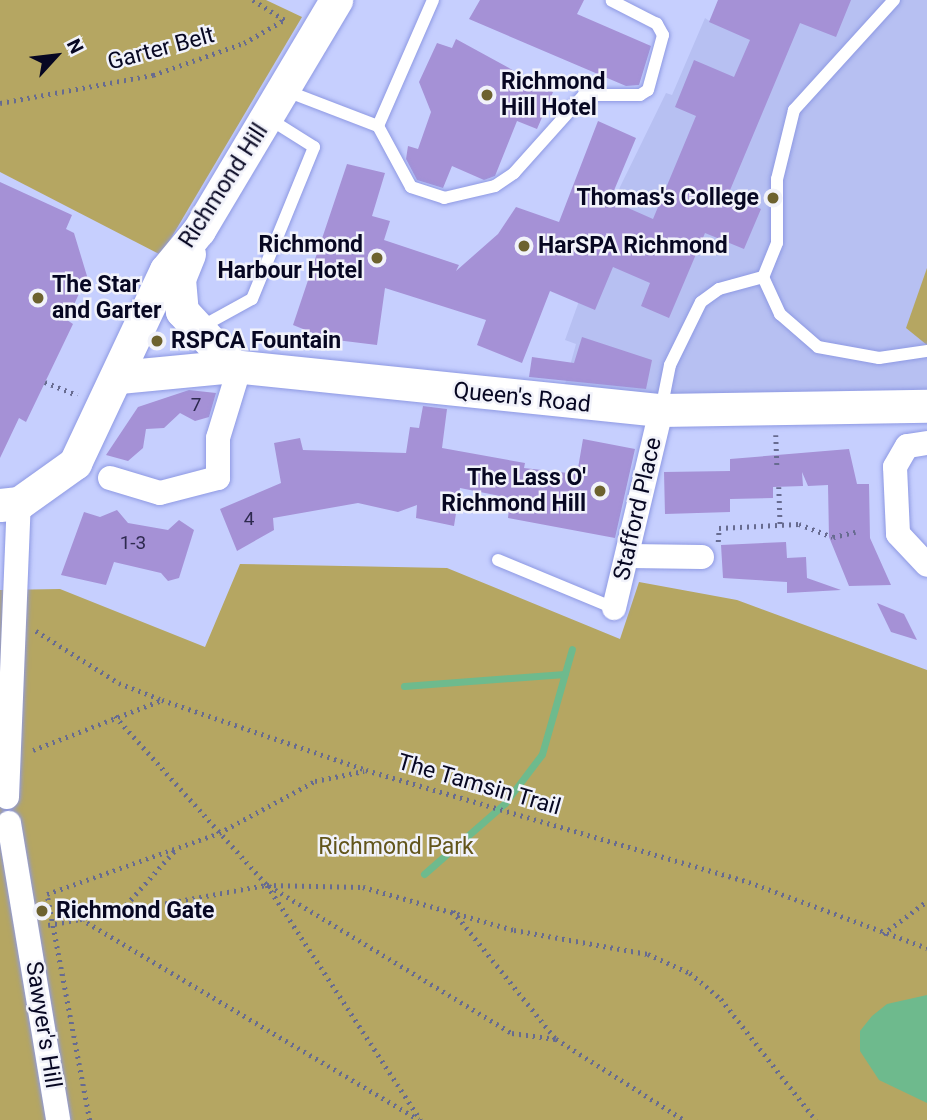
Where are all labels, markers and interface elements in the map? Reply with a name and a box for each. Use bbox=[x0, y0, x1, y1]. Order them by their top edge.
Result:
north arrow bbox=[21, 21, 91, 91]
street label: Garter Belt bbox=[105, 22, 217, 76]
text: N bbox=[62, 35, 88, 57]
place label: Richmond Hill Hotel bbox=[501, 68, 605, 122]
marker: Richmond Hill Hotel bbox=[479, 87, 495, 103]
street label: Richmond Hill bbox=[174, 119, 274, 253]
place label: Thomas's College bbox=[576, 184, 759, 212]
marker: Thomas's College bbox=[765, 190, 781, 206]
place label: Richmond Harbour Hotel bbox=[218, 231, 363, 285]
place label: HarSPA Richmond bbox=[538, 232, 728, 260]
marker: HarSPA Richmond bbox=[516, 238, 532, 254]
marker: Richmond Harbour Hotel bbox=[369, 250, 385, 266]
place label: The Star and Garter bbox=[52, 271, 161, 325]
marker: The Star and Garter bbox=[30, 290, 46, 306]
place label: RSPCA Fountain bbox=[171, 327, 341, 355]
marker: RSPCA Fountain bbox=[149, 333, 165, 349]
street label: Queen's Road bbox=[452, 377, 592, 419]
house number: 7 bbox=[191, 394, 201, 416]
street label: Stafford Place bbox=[608, 435, 668, 583]
place label: The Lass O' Richmond Hill bbox=[441, 464, 586, 518]
marker: The Lass O' Richmond Hill bbox=[592, 483, 608, 499]
house number: 4 bbox=[244, 508, 254, 530]
house number: 1-3 bbox=[120, 532, 146, 554]
street label: The Tamsin Trail bbox=[394, 748, 564, 822]
park label: Richmond Park bbox=[318, 833, 474, 861]
place label: Richmond Gate bbox=[56, 897, 214, 925]
marker: Richmond Gate bbox=[34, 903, 50, 919]
street label: Sawyer's Hill bbox=[19, 960, 67, 1090]

